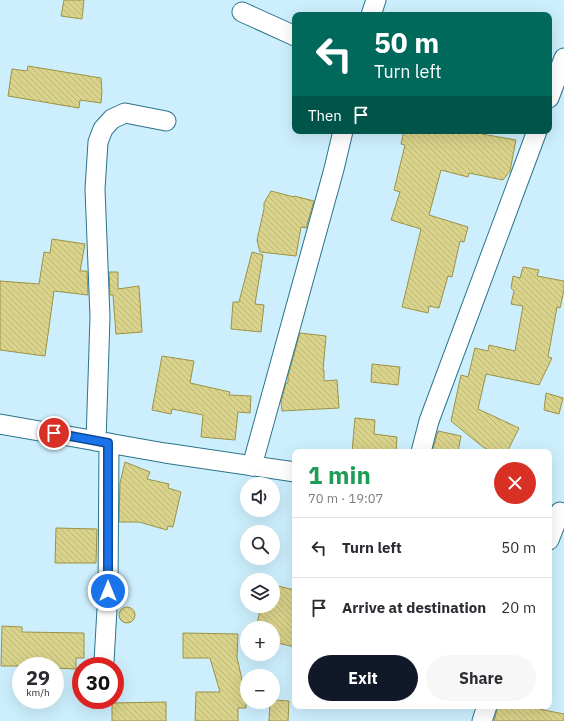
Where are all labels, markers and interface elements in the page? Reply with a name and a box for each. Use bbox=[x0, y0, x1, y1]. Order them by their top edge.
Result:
text: 50 m bbox=[374, 24, 439, 61]
icon: left bbox=[308, 28, 360, 80]
text: Turn left bbox=[374, 60, 442, 83]
icon: arrive bbox=[350, 104, 372, 126]
text: Then bbox=[308, 106, 342, 125]
pin bbox=[37, 416, 71, 450]
icon: arrive bbox=[43, 422, 65, 444]
text: 1 min bbox=[308, 459, 371, 491]
button: close bbox=[494, 462, 536, 504]
map controls bbox=[240, 477, 280, 709]
button: sound bbox=[240, 477, 280, 517]
text: 70 m · 19:07 bbox=[308, 490, 383, 507]
button: search bbox=[240, 525, 280, 565]
icon: left bbox=[308, 537, 330, 559]
text: Turn left bbox=[342, 538, 402, 557]
text: 50 m bbox=[501, 538, 536, 557]
position arrow bbox=[87, 570, 129, 612]
button: layers bbox=[240, 573, 280, 613]
icon: arrive bbox=[308, 597, 330, 619]
text: Arrive at destination bbox=[342, 598, 486, 617]
text: 20 m bbox=[501, 598, 536, 617]
button: + bbox=[240, 621, 280, 661]
button: Exit bbox=[308, 655, 418, 701]
button: Share bbox=[426, 655, 536, 701]
speed limit sign: 30 bbox=[72, 657, 124, 709]
text: 29 bbox=[26, 664, 50, 691]
button: − bbox=[240, 669, 280, 709]
text: km/h bbox=[26, 686, 50, 699]

